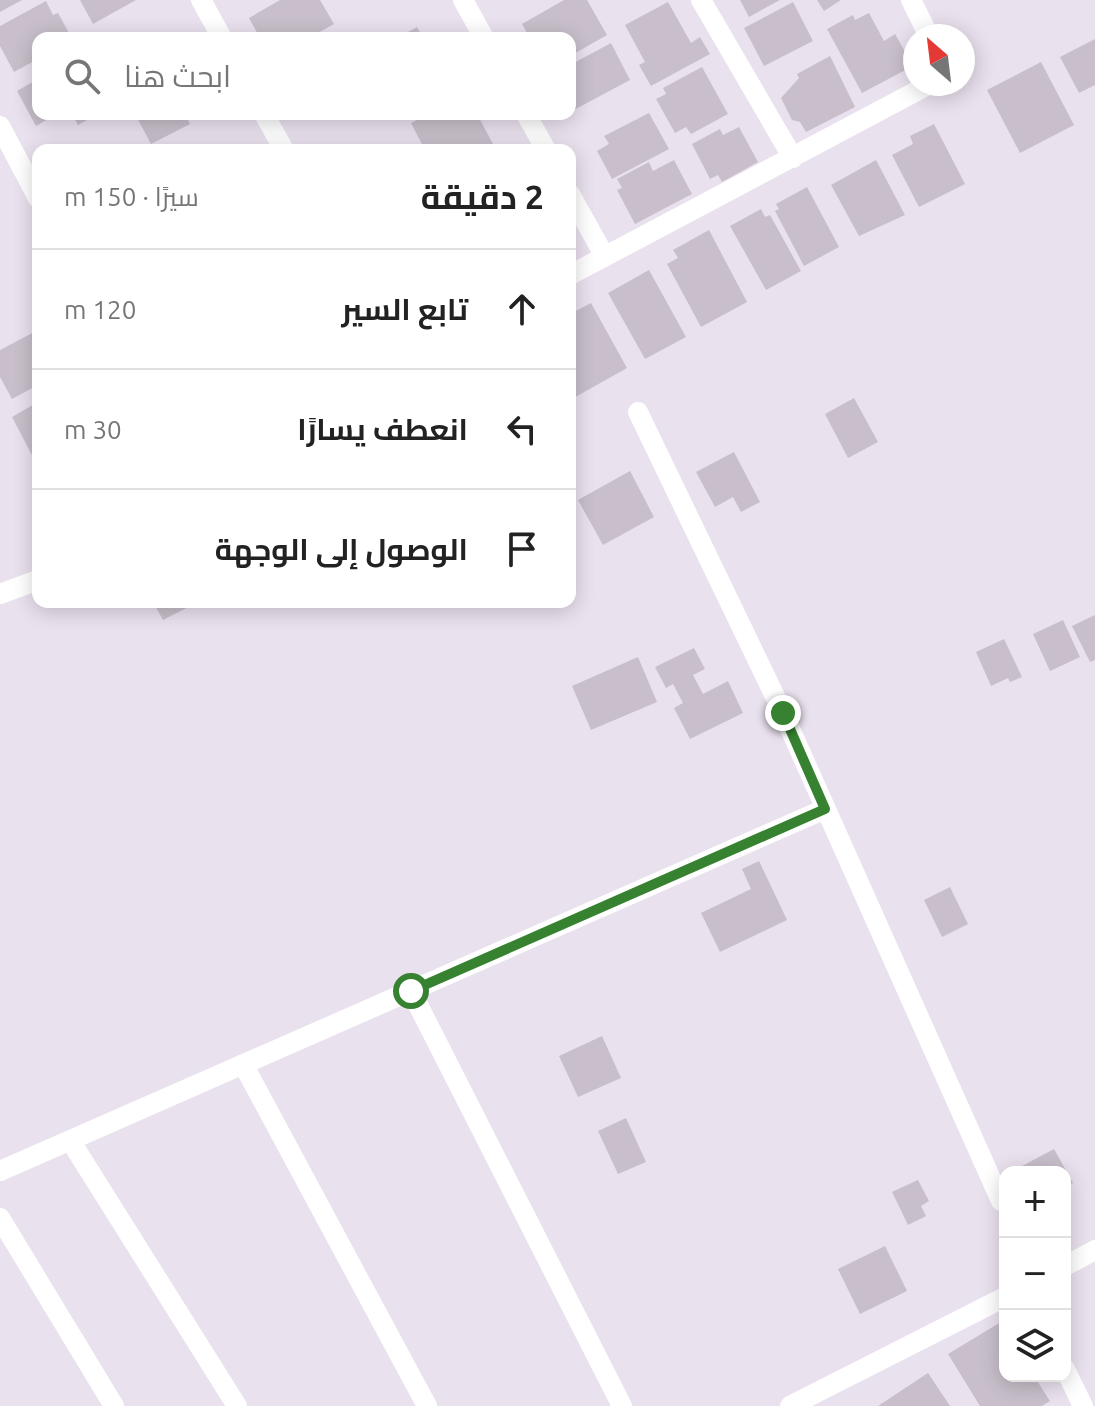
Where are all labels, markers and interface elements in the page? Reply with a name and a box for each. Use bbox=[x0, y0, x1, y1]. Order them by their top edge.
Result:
north arrow bbox=[903, 24, 975, 96]
search box bbox=[32, 32, 576, 120]
icon: search bbox=[60, 54, 104, 98]
text: ابحث هنا bbox=[124, 59, 231, 93]
text: 2 دقيقة bbox=[421, 177, 544, 215]
text: سيرًا · 150 m bbox=[64, 182, 199, 211]
icon: ahead bbox=[500, 287, 544, 331]
text: تابع السير bbox=[342, 292, 468, 326]
text: 120 m bbox=[64, 295, 136, 324]
icon: left bbox=[500, 407, 544, 451]
text: انعطف يسارًا bbox=[297, 412, 468, 446]
text: 30 m bbox=[64, 415, 122, 444]
icon: arrive bbox=[500, 527, 544, 571]
text: الوصول إلى الوجهة bbox=[215, 532, 468, 566]
route end bbox=[765, 695, 801, 731]
route start bbox=[393, 973, 429, 1009]
map controls bbox=[999, 1166, 1071, 1382]
button: + bbox=[999, 1166, 1071, 1238]
button: − bbox=[999, 1238, 1071, 1310]
button: layers bbox=[999, 1310, 1071, 1382]

